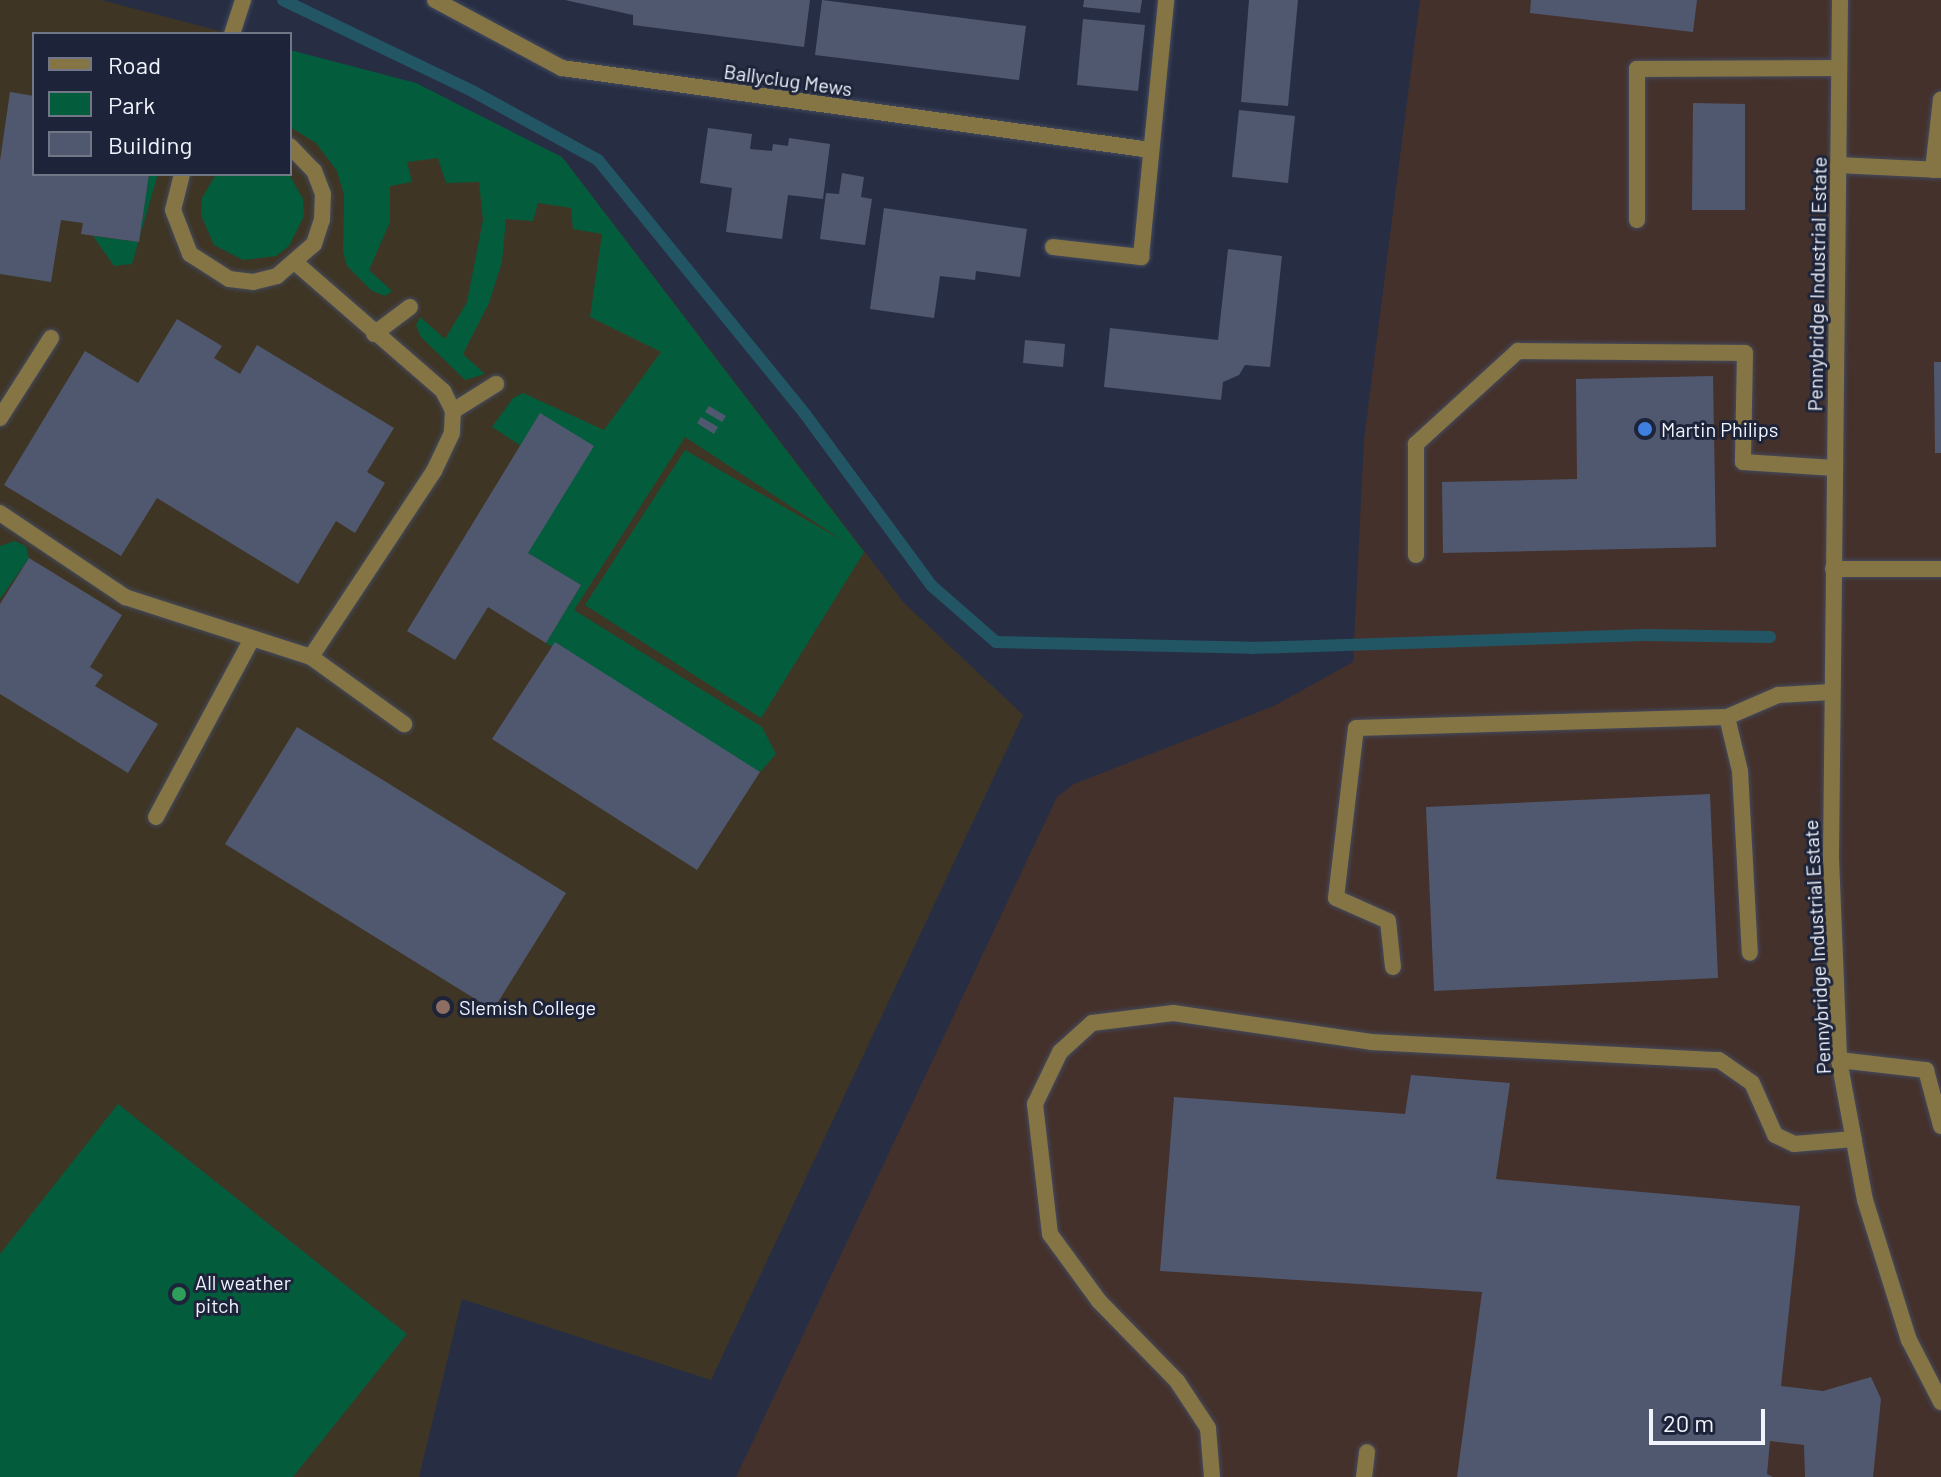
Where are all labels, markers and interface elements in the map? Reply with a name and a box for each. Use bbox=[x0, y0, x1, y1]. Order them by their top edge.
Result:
legend bbox=[32, 32, 292, 176]
text: Road bbox=[108, 50, 161, 79]
street label: Ballyclug Mews bbox=[722, 59, 854, 101]
text: Park bbox=[108, 90, 155, 119]
text: Building bbox=[108, 130, 192, 159]
street label: Pennybridge Industrial Estate bbox=[1803, 157, 1831, 411]
place label: Martin Philips bbox=[1661, 417, 1778, 441]
marker: Martin Philips bbox=[1636, 420, 1654, 438]
street label: Pennybridge Industrial Estate bbox=[1798, 819, 1836, 1075]
place label: Slemish College bbox=[459, 995, 596, 1019]
marker: Slemish College bbox=[434, 998, 452, 1016]
place label: All weather pitch bbox=[195, 1270, 291, 1317]
marker: All weather pitch bbox=[170, 1285, 188, 1303]
scale bar bbox=[1653, 1393, 1769, 1443]
text: 20 m bbox=[1663, 1408, 1714, 1437]

